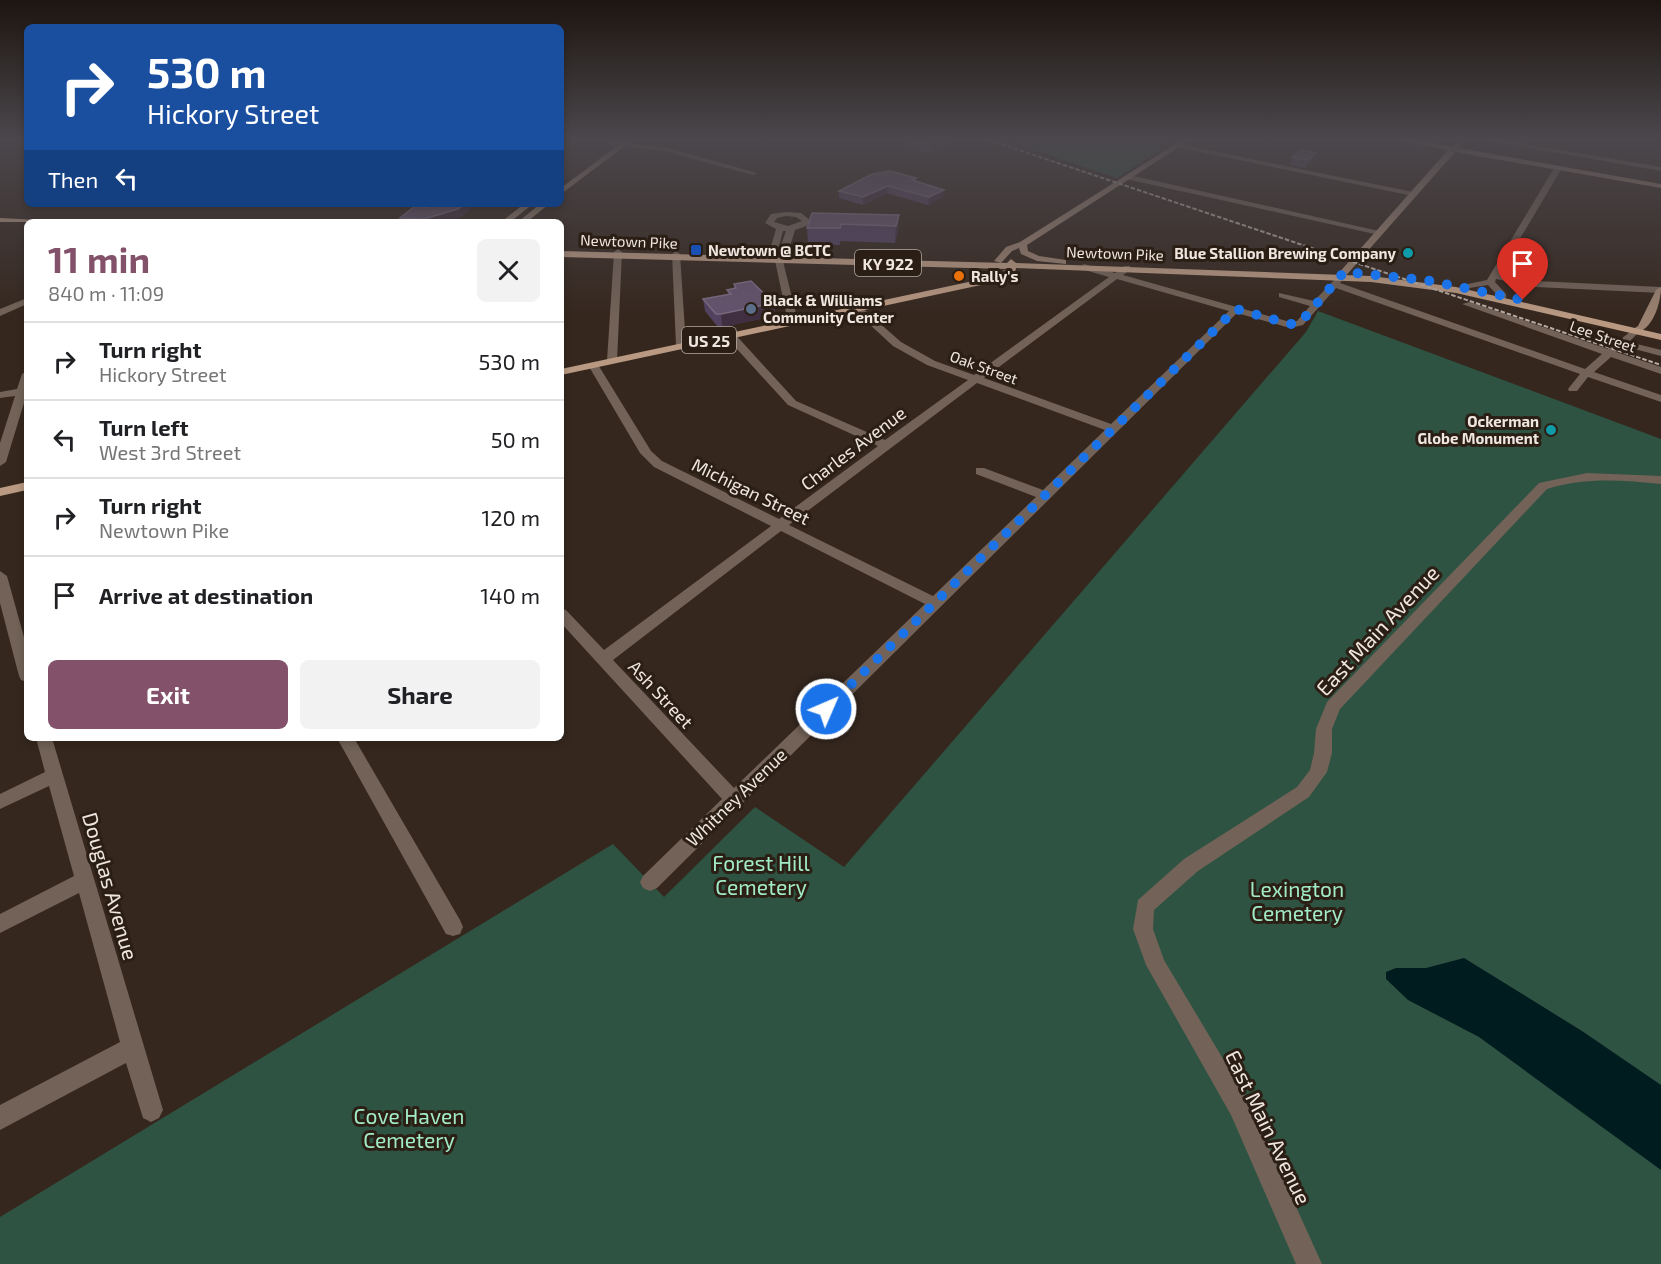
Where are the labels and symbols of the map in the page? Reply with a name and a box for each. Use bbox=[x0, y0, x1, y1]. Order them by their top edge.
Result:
street label: Newtown Pike bbox=[580, 230, 678, 252]
pin bbox=[1497, 238, 1548, 300]
place label: Newtown @ BCTC bbox=[708, 241, 831, 259]
street label: Newtown Pike bbox=[1066, 242, 1164, 264]
marker: Newtown @ BCTC bbox=[689, 243, 703, 257]
place label: Blue Stallion Brewing Company bbox=[1174, 244, 1396, 263]
marker: Blue Stallion Brewing Company bbox=[1401, 246, 1415, 260]
road number: KY 922 bbox=[855, 250, 921, 276]
place label: Rally's bbox=[971, 267, 1018, 286]
marker: Rally's bbox=[952, 269, 966, 283]
place label: Black & Williams Community Center bbox=[763, 291, 895, 327]
marker: Black & Williams Community Center bbox=[744, 302, 758, 316]
street label: Lee Street bbox=[1568, 316, 1639, 356]
road number: US 25 bbox=[682, 327, 736, 353]
street label: Oak Street bbox=[948, 346, 1021, 388]
street label: Charles Avenue bbox=[796, 401, 910, 495]
place label: Ockerman Globe Monument bbox=[1418, 412, 1539, 447]
marker: Ockerman Globe Monument bbox=[1544, 423, 1558, 437]
street label: Michigan Street bbox=[689, 453, 814, 529]
street label: East Main Avenue bbox=[1310, 560, 1444, 700]
street label: Ash Street bbox=[624, 655, 698, 733]
position arrow bbox=[794, 677, 858, 741]
street label: Whitney Avenue bbox=[681, 743, 791, 851]
street label: Douglas Avenue bbox=[78, 809, 144, 963]
park label: Forest Hill Cemetery bbox=[712, 850, 810, 899]
park label: Lexington Cemetery bbox=[1250, 876, 1344, 925]
street label: East Main Avenue bbox=[1221, 1046, 1317, 1208]
park label: Cove Haven Cemetery bbox=[354, 1103, 464, 1152]

